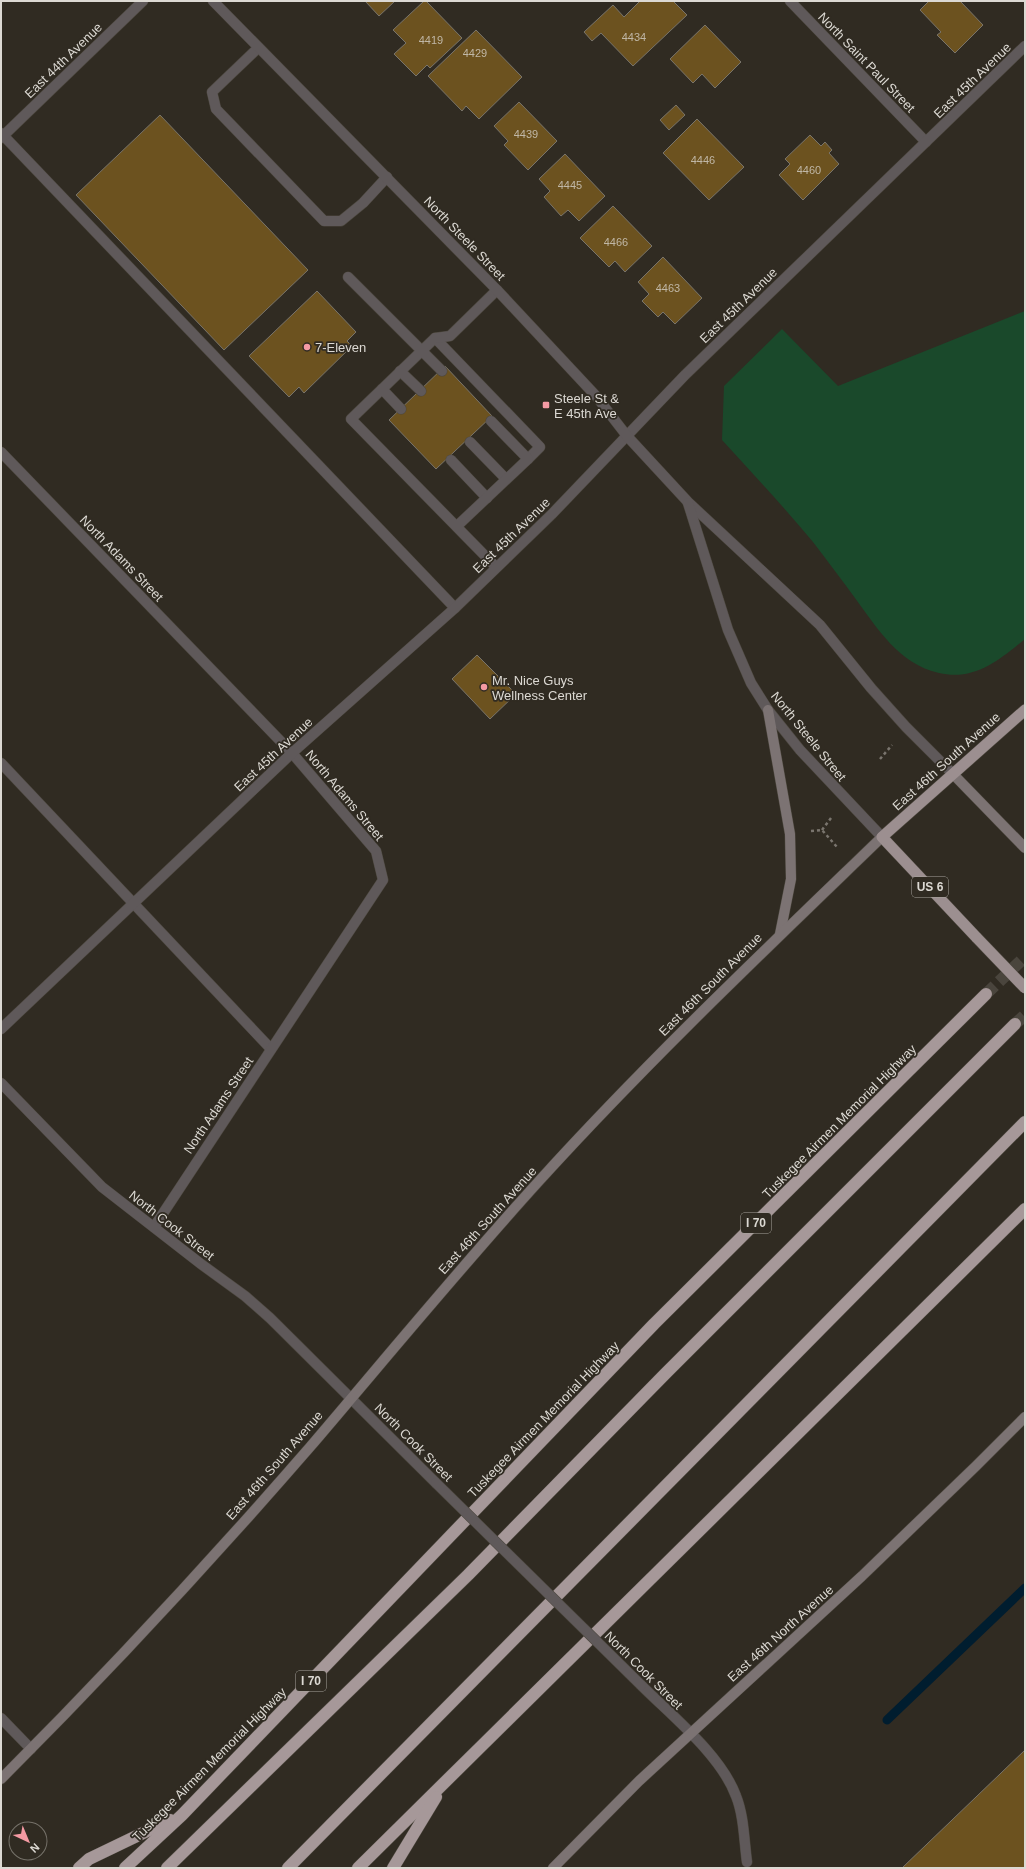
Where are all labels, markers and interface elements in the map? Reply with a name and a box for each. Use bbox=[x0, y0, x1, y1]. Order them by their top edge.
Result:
street label: North Saint Paul Street bbox=[815, 9, 918, 116]
street label: East 44th Avenue bbox=[22, 20, 105, 101]
house number: 4434 bbox=[622, 31, 646, 43]
house number: 4419 bbox=[419, 34, 443, 46]
street label: East 45th Avenue bbox=[931, 40, 1014, 121]
house number: 4429 bbox=[463, 47, 487, 59]
house number: 4439 bbox=[514, 128, 538, 140]
house number: 4446 bbox=[691, 154, 715, 166]
house number: 4460 bbox=[797, 164, 821, 176]
house number: 4445 bbox=[558, 179, 582, 191]
street label: North Steele Street bbox=[421, 193, 509, 284]
house number: 4466 bbox=[604, 236, 628, 248]
street label: East 45th Avenue bbox=[697, 265, 780, 346]
house number: 4463 bbox=[656, 282, 680, 294]
place label: 7-Eleven bbox=[315, 340, 366, 355]
marker: 7-Eleven bbox=[302, 342, 312, 352]
place label: Steele St & E 45th Ave bbox=[554, 391, 619, 421]
marker: Steele St & E 45th Ave bbox=[541, 400, 551, 410]
street label: East 45th Avenue bbox=[470, 495, 553, 576]
street label: North Adams Street bbox=[77, 512, 167, 605]
place label: Mr. Nice Guys Wellness Center bbox=[492, 673, 588, 703]
marker: Mr. Nice Guys Wellness Center bbox=[479, 682, 489, 692]
street label: North Steele Street bbox=[768, 689, 849, 784]
street label: East 46th South Avenue bbox=[890, 709, 1003, 814]
street label: East 45th Avenue bbox=[231, 714, 316, 795]
street label: North Adams Street bbox=[302, 747, 387, 844]
road number: US 6 bbox=[912, 877, 948, 897]
street label: East 46th South Avenue bbox=[656, 930, 765, 1039]
street label: Tuskegee Airmen Memorial Highway bbox=[759, 1041, 920, 1201]
street label: North Adams Street bbox=[180, 1054, 257, 1157]
street label: East 46th South Avenue bbox=[435, 1164, 540, 1277]
street label: North Cook Street bbox=[126, 1187, 218, 1264]
road number: I 70 bbox=[741, 1213, 771, 1233]
street label: Tuskegee Airmen Memorial Highway bbox=[465, 1338, 622, 1501]
street label: North Cook Street bbox=[372, 1400, 456, 1485]
street label: East 46th South Avenue bbox=[223, 1408, 326, 1523]
street label: East 46th North Avenue bbox=[724, 1582, 836, 1685]
street label: North Cook Street bbox=[602, 1628, 686, 1713]
road number: I 70 bbox=[296, 1671, 326, 1691]
street label: Tuskegee Airmen Memorial Highway bbox=[129, 1684, 290, 1844]
north arrow bbox=[8, 1821, 48, 1861]
text: N bbox=[28, 1841, 42, 1855]

